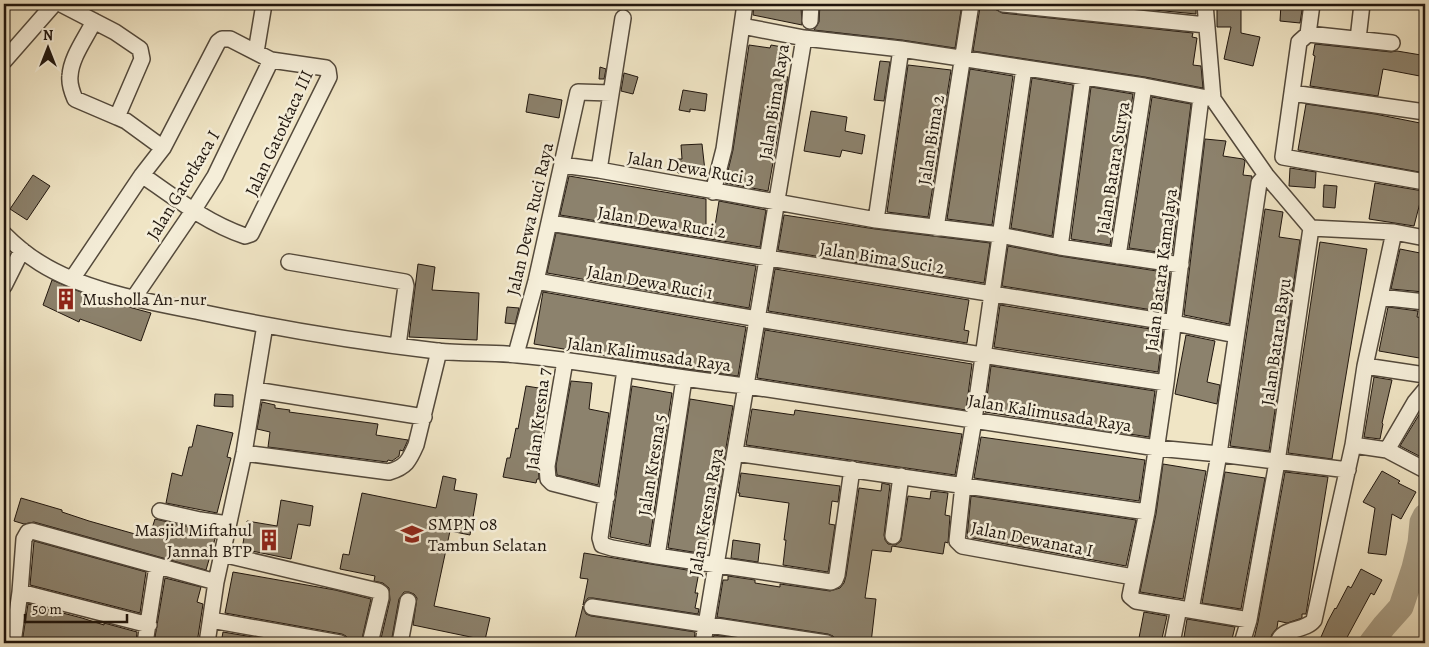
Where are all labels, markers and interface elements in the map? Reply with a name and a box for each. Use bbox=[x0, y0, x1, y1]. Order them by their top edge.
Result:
north arrow bbox=[22, 22, 72, 72]
text: N bbox=[43, 26, 53, 45]
street label: Jalan Bima Raya bbox=[753, 42, 795, 162]
street label: Jalan Gatotkaca III bbox=[239, 66, 319, 200]
street label: Jalan Bima 2 bbox=[912, 93, 950, 187]
street label: Jalan Batara Surya bbox=[1091, 99, 1135, 236]
street label: Jalan Gatotkaca I bbox=[141, 126, 225, 244]
street label: Jalan Dewa Ruci Raya bbox=[501, 140, 559, 298]
street label: Jalan Dewa Ruci 3 bbox=[625, 145, 757, 191]
street label: Jalan Batara KamaJaya bbox=[1139, 186, 1183, 353]
street label: Jalan Dewa Ruci 2 bbox=[596, 200, 729, 244]
street label: Jalan Bima Suci 2 bbox=[818, 236, 947, 280]
street label: Jalan Dewa Ruci 1 bbox=[585, 259, 715, 305]
street label: Jalan Batara Bayu bbox=[1255, 276, 1297, 407]
building icon: Musholla An-nur bbox=[53, 286, 79, 312]
place label: Musholla An-nur bbox=[82, 287, 207, 311]
street label: Jalan Kalimusada Raya bbox=[565, 331, 733, 377]
street label: Jalan Kresna 7 bbox=[520, 366, 556, 471]
street label: Jalan Kalimusada Raya bbox=[966, 388, 1134, 438]
street label: Jalan Kresna 5 bbox=[632, 412, 672, 518]
street label: Jalan Kresna Raya bbox=[683, 445, 729, 578]
place label: SMPN 08 Tambun Selatan bbox=[428, 512, 547, 557]
street label: Jalan Dewanata I bbox=[969, 515, 1095, 563]
place label: Masjid Miftahul Jannah BTP bbox=[135, 518, 253, 563]
school or university icon: SMPN 08 Tambun Selatan bbox=[399, 521, 425, 547]
building icon: Masjid Miftahul Jannah BTP bbox=[256, 527, 282, 553]
scale bar bbox=[25, 592, 128, 624]
text: 50 m bbox=[32, 599, 62, 619]

